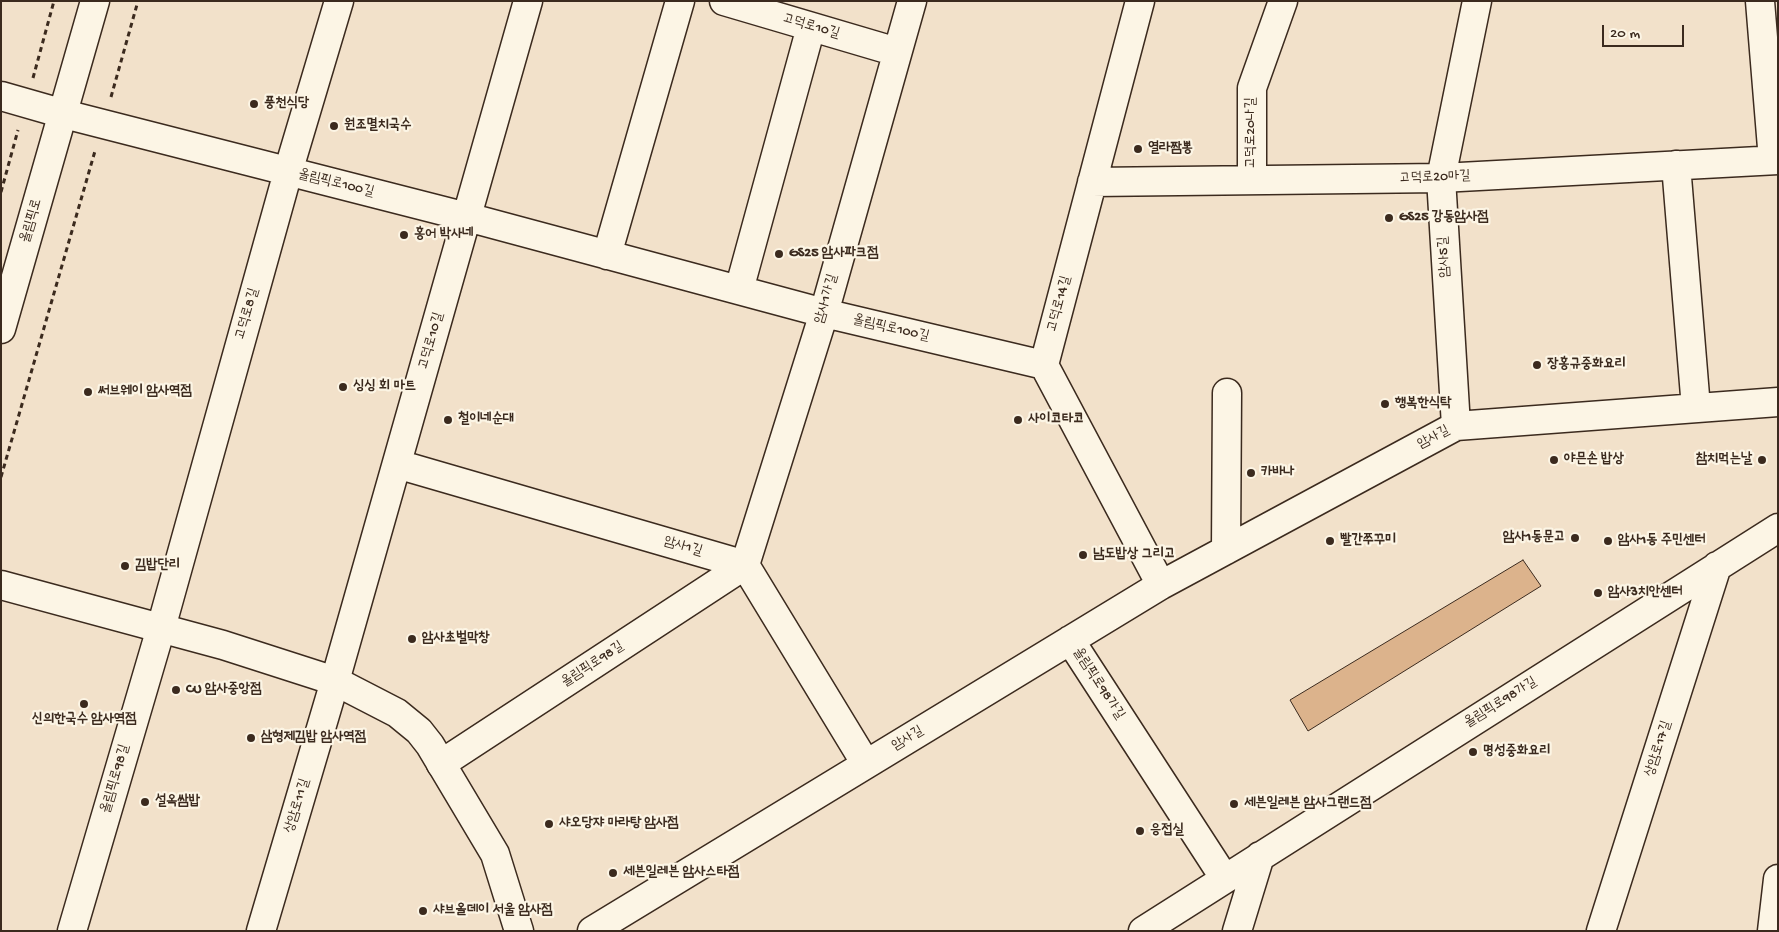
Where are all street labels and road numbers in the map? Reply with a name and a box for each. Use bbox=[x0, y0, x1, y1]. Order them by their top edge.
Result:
street label: 고덕로10길 bbox=[780, 11, 842, 43]
street label: 고덕로20나길 bbox=[1244, 97, 1260, 169]
street label: 올림픽로100길 bbox=[296, 166, 376, 202]
street label: 고덕로20마길 bbox=[1399, 168, 1471, 188]
street label: 올림픽로 bbox=[18, 197, 46, 245]
street label: 암사5길 bbox=[1436, 236, 1454, 278]
street label: 암사1가길 bbox=[812, 272, 842, 326]
street label: 고덕로14길 bbox=[1044, 274, 1076, 334]
street label: 고덕로8길 bbox=[233, 286, 263, 342]
street label: 고덕로10길 bbox=[416, 310, 448, 372]
street label: 올림픽로100길 bbox=[851, 312, 931, 346]
street label: 암사길 bbox=[1415, 423, 1453, 453]
street label: 암사1길 bbox=[662, 533, 704, 561]
street label: 올림픽로98길 bbox=[559, 639, 627, 691]
street label: 올림픽로98가길 bbox=[1069, 645, 1127, 723]
street label: 올림픽로98가길 bbox=[1462, 674, 1540, 732]
street label: 상암로17길 bbox=[1642, 719, 1676, 779]
street label: 암사길 bbox=[889, 723, 927, 755]
street label: 올림픽로98길 bbox=[98, 743, 134, 815]
street label: 상암로11길 bbox=[282, 777, 314, 835]

